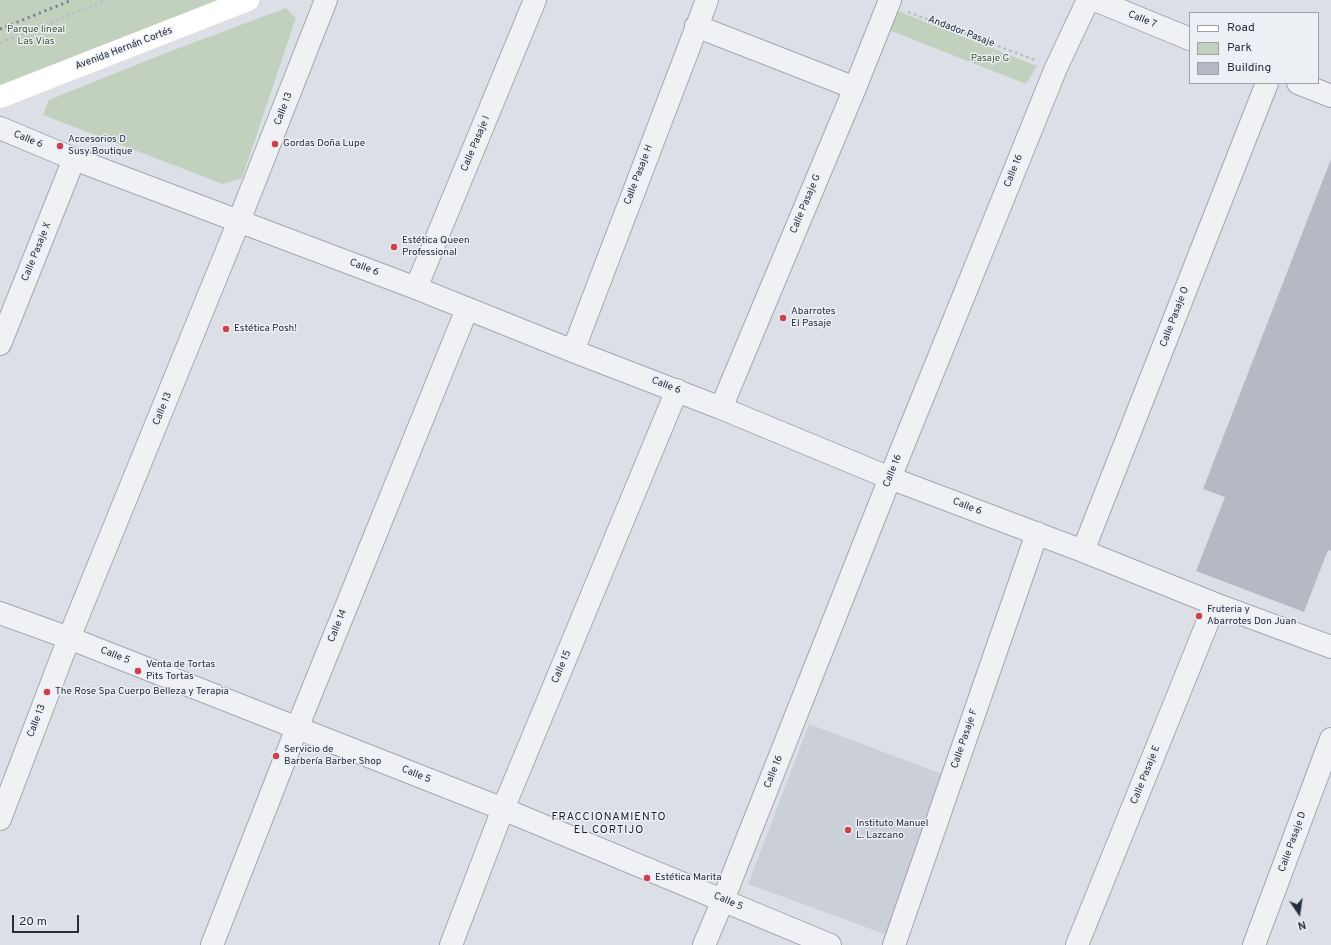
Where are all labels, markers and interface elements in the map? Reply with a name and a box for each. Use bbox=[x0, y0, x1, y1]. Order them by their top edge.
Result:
street label: Calle 7 bbox=[1126, 9, 1158, 31]
legend bbox=[1189, 12, 1319, 84]
street label: Andador Pasaje bbox=[926, 14, 996, 50]
text: Road bbox=[1227, 20, 1255, 36]
park label: Parque lineal Las Vias bbox=[7, 24, 65, 48]
street label: Avenida Hernán Cortés bbox=[74, 25, 174, 73]
text: Park bbox=[1227, 40, 1252, 56]
park label: Pasaje G bbox=[971, 53, 1009, 65]
text: Building bbox=[1227, 60, 1271, 76]
street label: Calle 13 bbox=[272, 91, 296, 127]
street label: Calle Pasaje I bbox=[459, 114, 493, 174]
street label: Calle 6 bbox=[12, 129, 44, 151]
place label: Accesorios D Susy Boutique bbox=[68, 134, 132, 158]
place label: Gordas Doña Lupe bbox=[283, 138, 365, 150]
marker: Gordas Doña Lupe bbox=[270, 139, 280, 149]
marker: Accesorios D Susy Boutique bbox=[55, 141, 65, 151]
street label: Calle Pasaje H bbox=[622, 143, 656, 207]
street label: Calle 16 bbox=[1002, 153, 1026, 189]
street label: Calle Pasaje G bbox=[788, 172, 824, 236]
street label: Calle Pasaje X bbox=[20, 221, 54, 283]
place label: Estética Queen Professional bbox=[402, 235, 470, 258]
marker: Estética Queen Professional bbox=[389, 242, 399, 252]
street label: Calle 6 bbox=[348, 257, 380, 279]
street label: Calle Pasaje O bbox=[1158, 285, 1192, 349]
place label: Abarrotes El Pasaje bbox=[791, 306, 836, 330]
marker: Abarrotes El Pasaje bbox=[778, 313, 788, 323]
place label: Estética Posh! bbox=[234, 323, 297, 335]
marker: Estética Posh! bbox=[221, 324, 231, 334]
street label: Calle 6 bbox=[650, 375, 682, 397]
street label: Calle 13 bbox=[151, 391, 175, 427]
street label: Calle 16 bbox=[881, 453, 905, 489]
street label: Calle 6 bbox=[951, 496, 983, 518]
place label: Fruteria y Abarrotes Don Juan bbox=[1207, 604, 1296, 628]
street label: Calle 14 bbox=[326, 608, 350, 644]
marker: Fruteria y Abarrotes Don Juan bbox=[1194, 611, 1204, 621]
street label: Calle 5 bbox=[98, 645, 132, 667]
street label: Calle 15 bbox=[550, 649, 574, 685]
place label: Venta de Tortas Pits Tortas bbox=[146, 659, 215, 682]
marker: Venta de Tortas Pits Tortas bbox=[133, 666, 143, 676]
place label: The Rose Spa Cuerpo Belleza y Terapia bbox=[55, 686, 229, 698]
marker: The Rose Spa Cuerpo Belleza y Terapia bbox=[42, 687, 52, 697]
street label: Calle 13 bbox=[25, 703, 49, 739]
street label: Calle Pasaje F bbox=[949, 708, 981, 770]
place label: Servicio de Barbería Barber Shop bbox=[284, 744, 382, 768]
street label: Calle Pasaje E bbox=[1129, 744, 1163, 806]
marker: Servicio de Barbería Barber Shop bbox=[271, 751, 281, 761]
street label: Calle 16 bbox=[762, 754, 786, 790]
street label: Calle 5 bbox=[399, 764, 433, 786]
street label: Calle Pasaje D bbox=[1277, 810, 1309, 874]
district label: FRACCIONAMIENTO EL CORTIJO bbox=[551, 811, 667, 837]
place label: Instituto Manuel L. Lazcano bbox=[856, 818, 928, 842]
marker: Instituto Manuel L. Lazcano bbox=[843, 825, 853, 835]
place label: Estética Marita bbox=[655, 872, 722, 884]
marker: Estética Marita bbox=[642, 873, 652, 883]
street label: Calle 5 bbox=[711, 890, 745, 914]
north arrow bbox=[1279, 893, 1319, 933]
scale bar bbox=[14, 907, 81, 933]
text: 20 m bbox=[19, 914, 47, 930]
text: N bbox=[1296, 917, 1307, 932]

